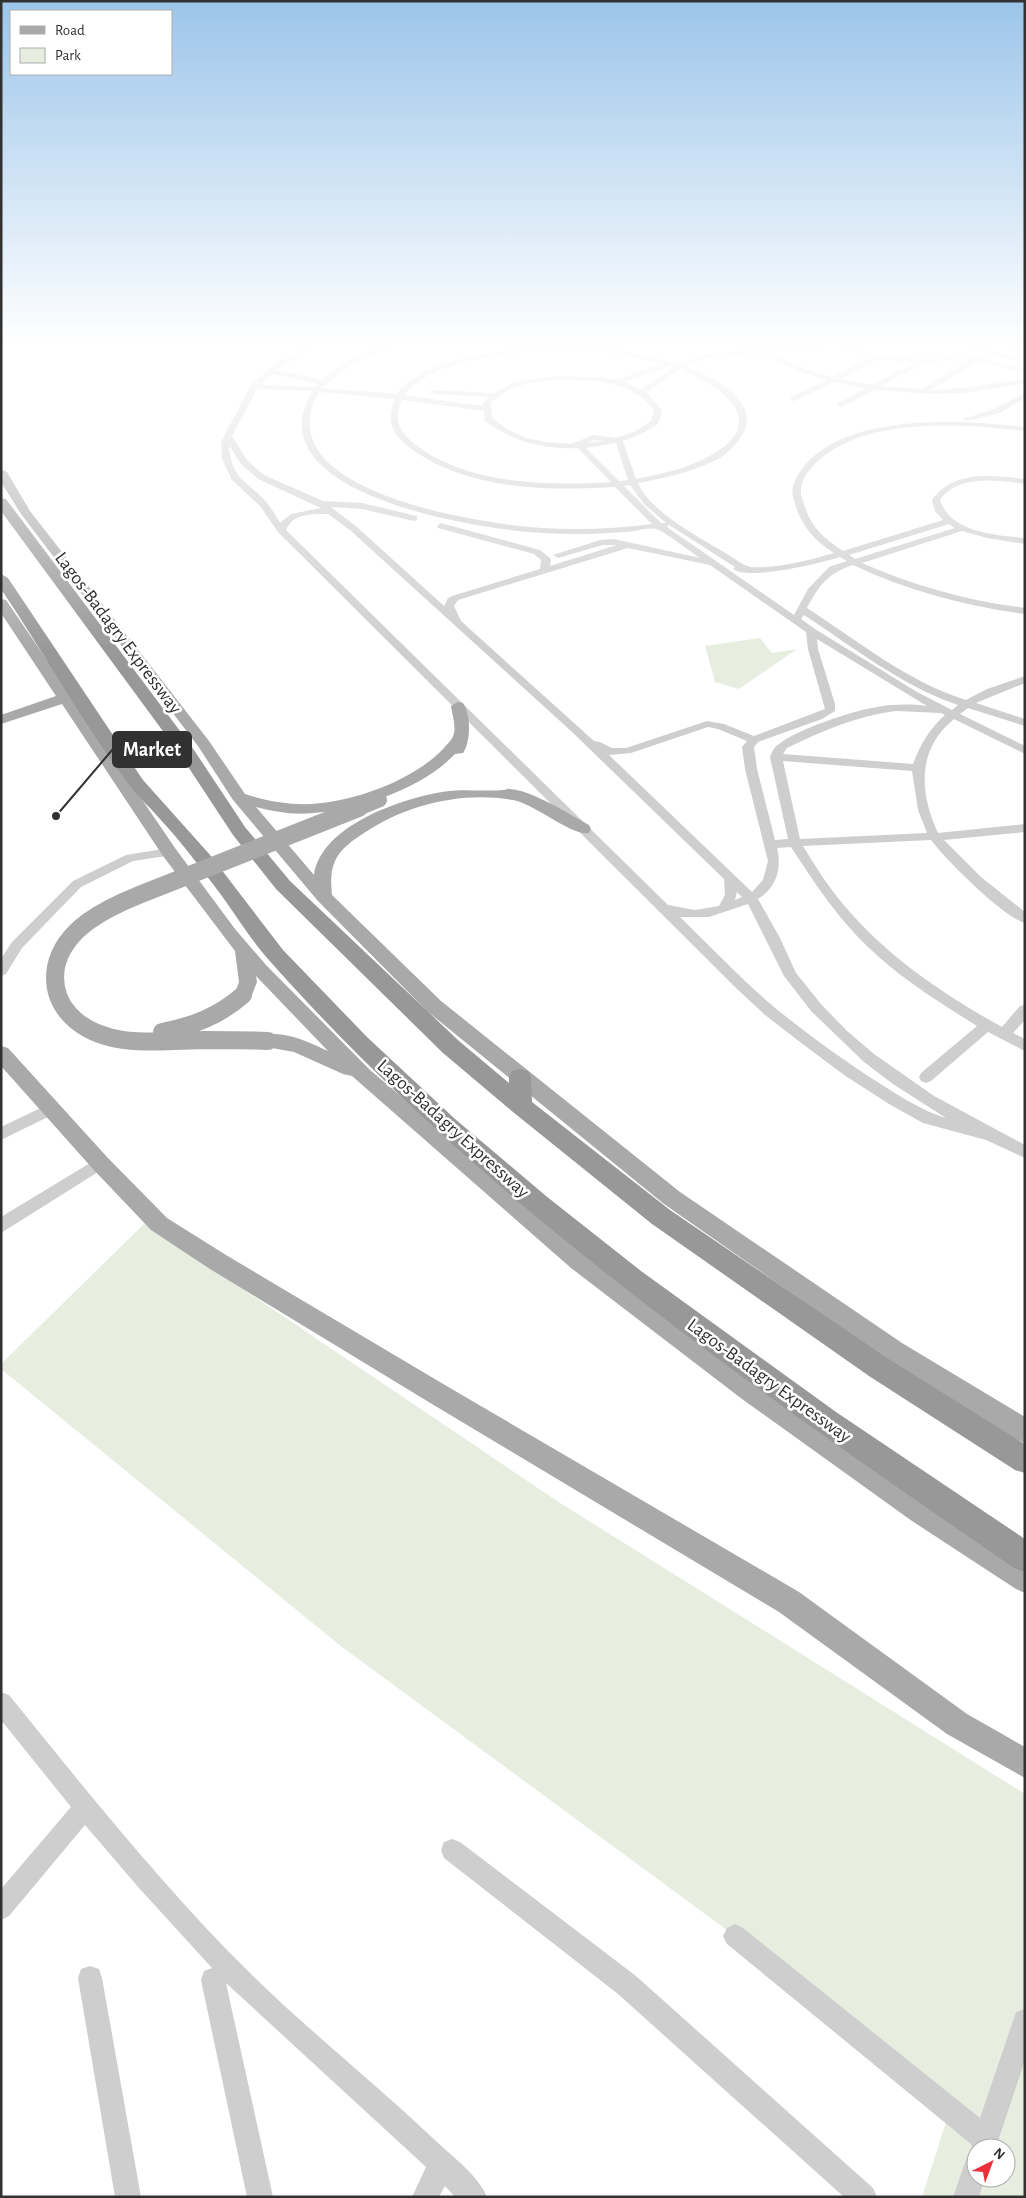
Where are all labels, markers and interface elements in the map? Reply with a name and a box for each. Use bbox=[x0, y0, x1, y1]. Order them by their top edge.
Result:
legend bbox=[10, 10, 172, 75]
text: Road bbox=[55, 23, 85, 38]
text: Park bbox=[55, 48, 81, 63]
street label: Lagos-Badagry Expressway bbox=[51, 549, 185, 717]
callout: Market bbox=[113, 732, 191, 767]
text: Market bbox=[123, 740, 181, 760]
street label: Lagos-Badagry Expressway bbox=[373, 1056, 533, 1202]
street label: Lagos-Badagry Expressway bbox=[684, 1315, 854, 1447]
north arrow bbox=[966, 2138, 1016, 2188]
text: N bbox=[991, 2146, 1007, 2163]

